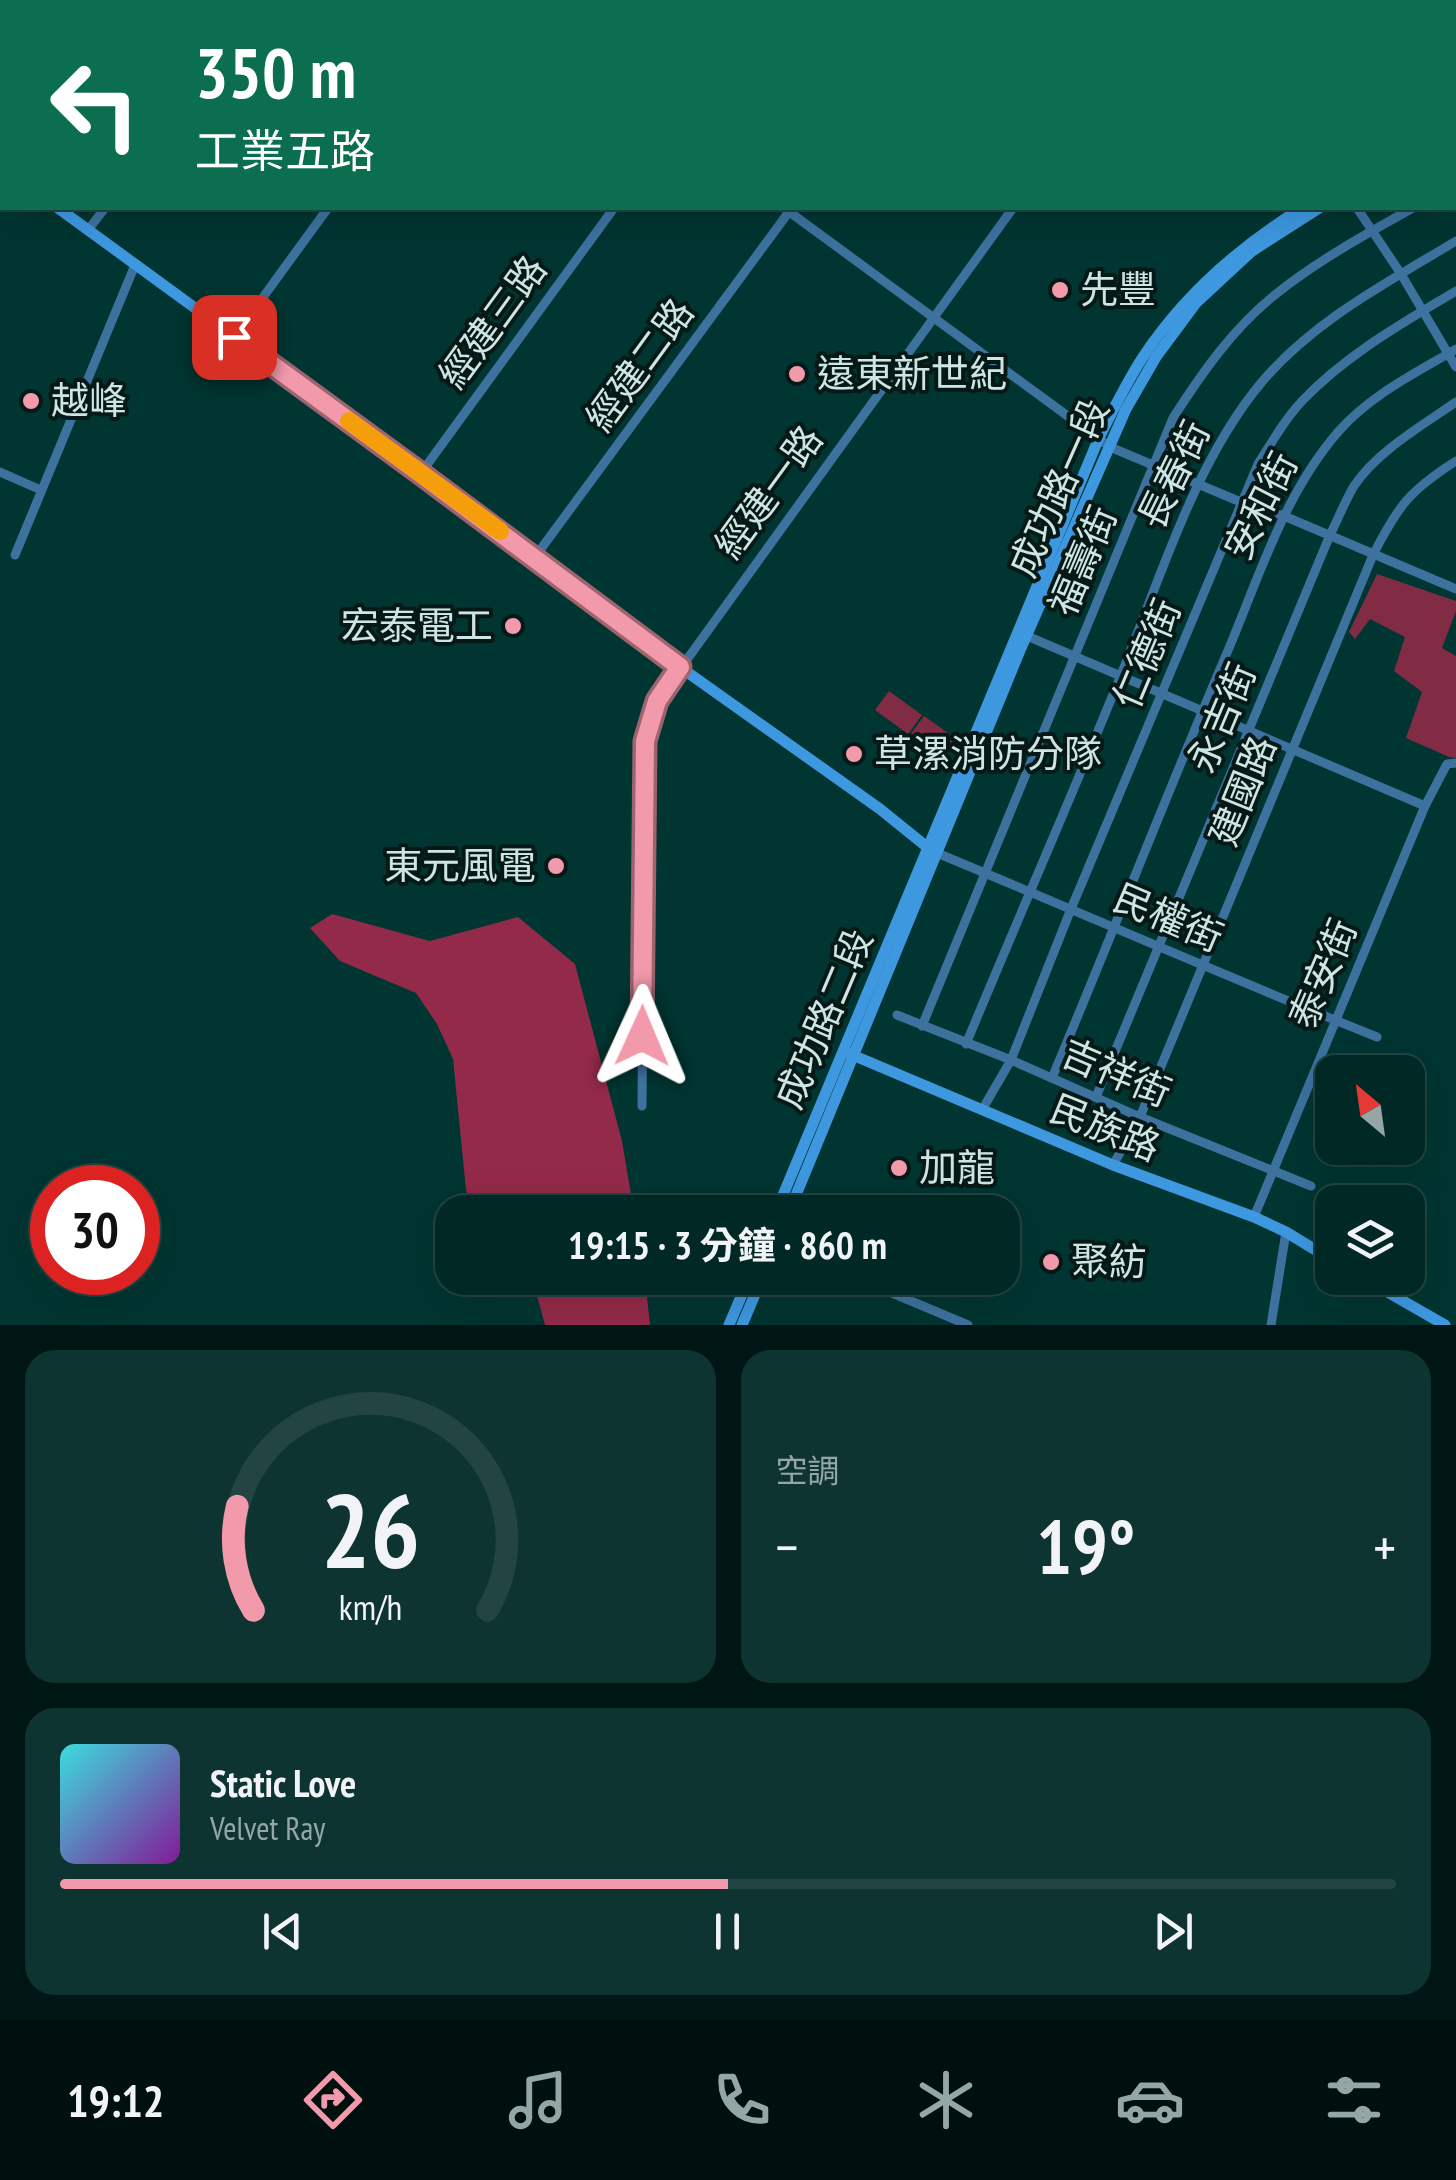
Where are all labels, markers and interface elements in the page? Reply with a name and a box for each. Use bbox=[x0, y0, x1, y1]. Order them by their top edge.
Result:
text: 350 m bbox=[195, 27, 356, 117]
icon: left bbox=[30, 40, 160, 170]
text: 工業五路 bbox=[195, 121, 375, 179]
street label: 經建三路 bbox=[427, 245, 556, 397]
place label: 先豐 bbox=[1080, 264, 1156, 313]
marker: 先豐 bbox=[1049, 279, 1071, 301]
street label: 經建二路 bbox=[574, 288, 703, 440]
pin bbox=[192, 295, 277, 380]
icon: arrive bbox=[207, 310, 262, 365]
place label: 遠東新世紀 bbox=[817, 348, 1007, 397]
marker: 遠東新世紀 bbox=[786, 363, 808, 385]
place label: 越峰 bbox=[51, 375, 127, 424]
marker: 越峰 bbox=[20, 390, 42, 412]
street label: 成功路一段 bbox=[997, 391, 1119, 584]
street label: 長春街 bbox=[1126, 412, 1220, 536]
street label: 經建一路 bbox=[703, 415, 832, 567]
street label: 安和街 bbox=[1212, 443, 1307, 567]
street label: 福壽街 bbox=[1037, 498, 1126, 622]
street label: 仁德街 bbox=[1101, 591, 1190, 715]
place label: 宏泰電工 bbox=[341, 600, 493, 649]
marker: 宏泰電工 bbox=[502, 615, 524, 637]
street label: 永吉街 bbox=[1176, 655, 1265, 779]
place label: 草漯消防分隊 bbox=[874, 728, 1102, 777]
street label: 建國路 bbox=[1198, 728, 1286, 852]
marker: 草漯消防分隊 bbox=[843, 743, 865, 765]
place label: 東元風電 bbox=[384, 840, 536, 889]
marker: 東元風電 bbox=[545, 855, 567, 877]
street label: 民權街 bbox=[1107, 872, 1231, 961]
street label: 泰安街 bbox=[1277, 911, 1366, 1035]
street label: 成功路二段 bbox=[763, 921, 882, 1115]
position arrow bbox=[590, 984, 694, 1088]
street label: 吉祥街 bbox=[1055, 1027, 1179, 1116]
north arrow bbox=[1315, 1055, 1425, 1165]
map controls bbox=[1315, 1055, 1425, 1295]
street label: 民族路 bbox=[1044, 1083, 1168, 1171]
place label: 加龍 bbox=[919, 1142, 995, 1191]
marker: 加龍 bbox=[888, 1157, 910, 1179]
speed limit sign: 30 bbox=[30, 1165, 160, 1295]
button: layers bbox=[1315, 1185, 1425, 1295]
text: 19:15 · 3 分鐘 · 860 m bbox=[568, 1220, 887, 1269]
place label: 聚紡 bbox=[1071, 1236, 1147, 1285]
marker: 聚紡 bbox=[1040, 1251, 1062, 1273]
text: 空調 bbox=[776, 1449, 840, 1491]
text: 26 bbox=[321, 1462, 420, 1597]
text: 19° bbox=[1036, 1498, 1135, 1595]
text: − bbox=[776, 1511, 798, 1582]
text: + bbox=[1373, 1511, 1396, 1582]
text: km/h bbox=[339, 1584, 402, 1630]
text: Static Love bbox=[210, 1758, 356, 1807]
text: Velvet Ray bbox=[210, 1807, 325, 1849]
icon: previous bbox=[255, 1904, 310, 1959]
icon: pause bbox=[700, 1904, 755, 1959]
icon: next bbox=[1146, 1904, 1201, 1959]
icon: directions bbox=[298, 2065, 368, 2135]
icon: music bbox=[503, 2065, 573, 2135]
icon: phone bbox=[707, 2065, 777, 2135]
icon: climate bbox=[911, 2065, 981, 2135]
icon: car bbox=[1115, 2065, 1185, 2135]
icon: filters bbox=[1319, 2065, 1389, 2135]
text: 19:12 bbox=[67, 2071, 164, 2129]

